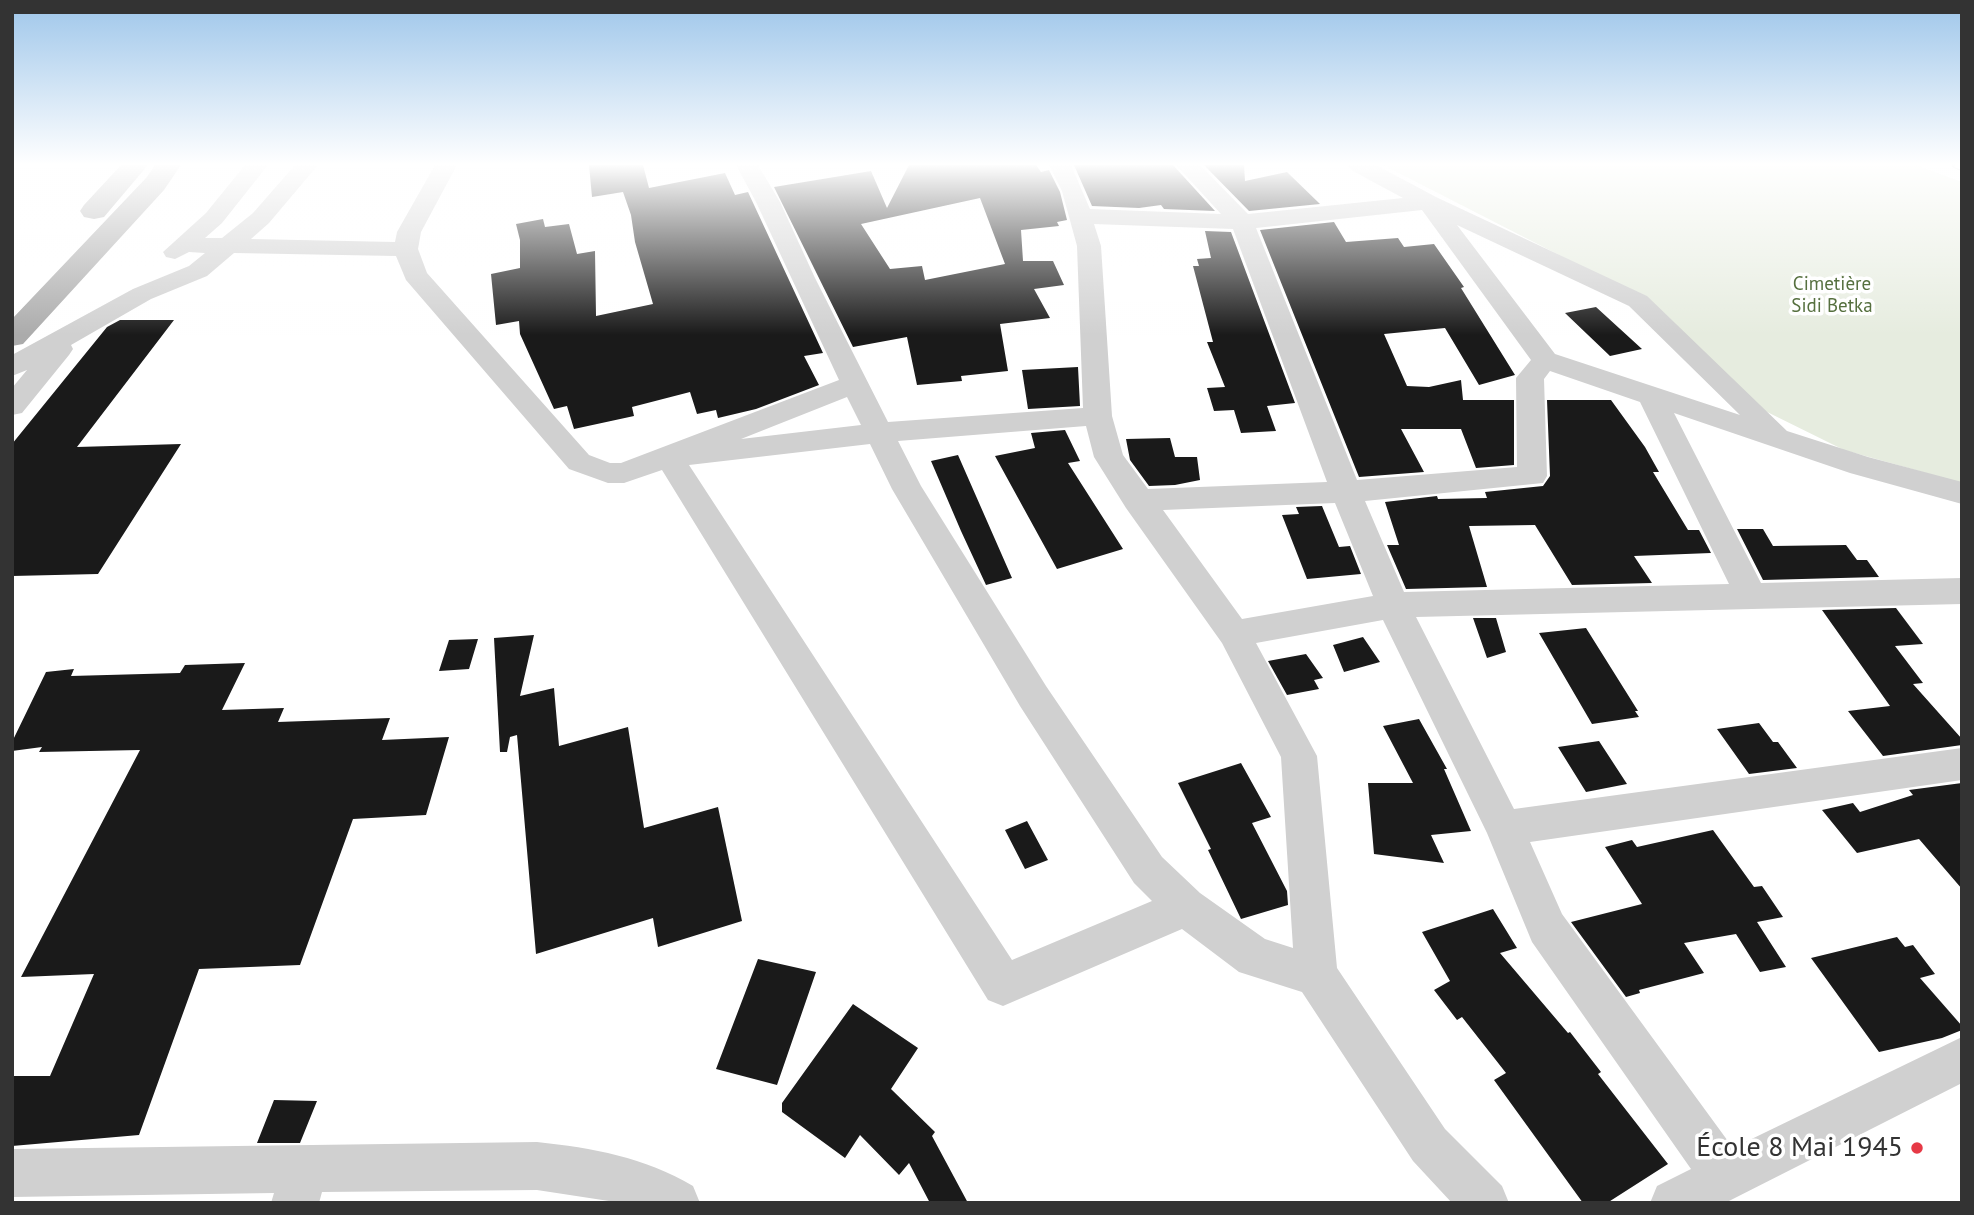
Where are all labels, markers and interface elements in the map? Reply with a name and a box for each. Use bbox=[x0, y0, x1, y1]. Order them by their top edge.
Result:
park label: Cimetière Sidi Betka bbox=[1791, 274, 1873, 318]
place label: École 8 Mai 1945 bbox=[1696, 1131, 1903, 1165]
marker: École 8 Mai 1945 bbox=[1909, 1140, 1925, 1156]

